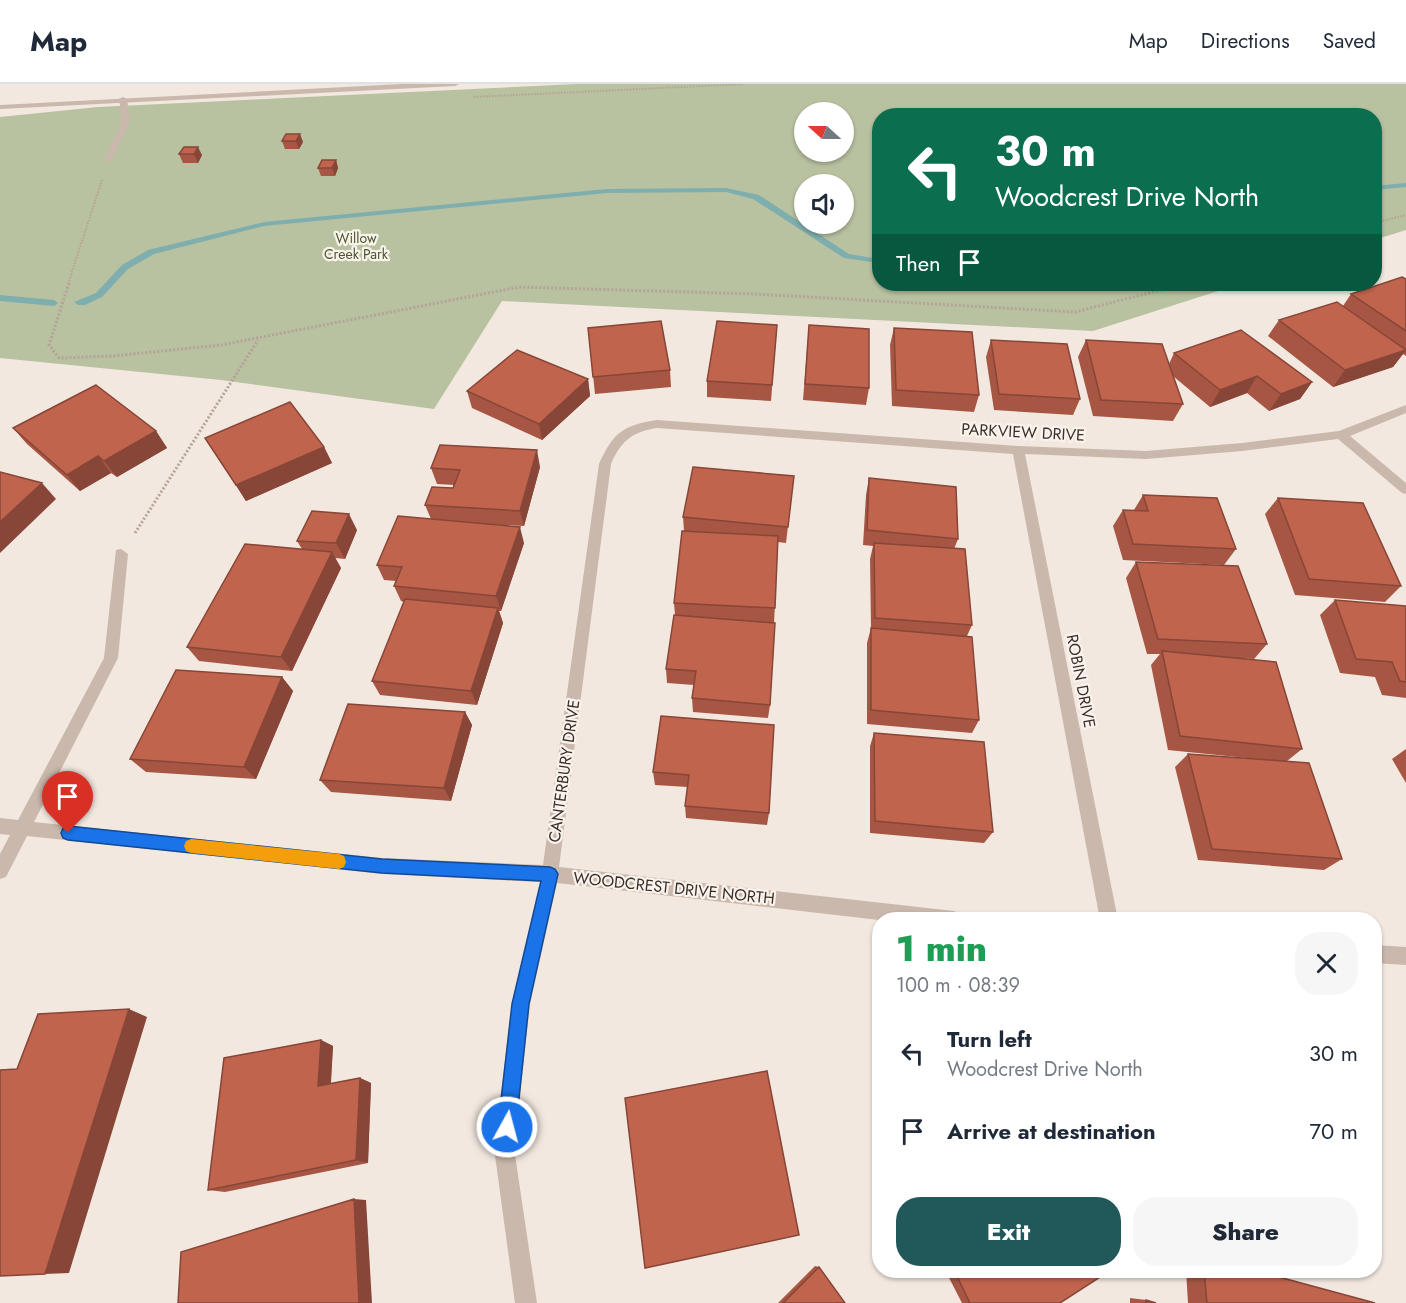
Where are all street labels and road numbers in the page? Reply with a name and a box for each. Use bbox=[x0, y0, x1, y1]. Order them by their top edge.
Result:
street label: PARKVIEW DRIVE bbox=[961, 417, 1085, 447]
street label: ROBIN DRIVE bbox=[1061, 632, 1101, 730]
street label: CANTERBURY DRIVE bbox=[543, 698, 585, 844]
street label: WOODCREST DRIVE NORTH bbox=[572, 866, 776, 910]

